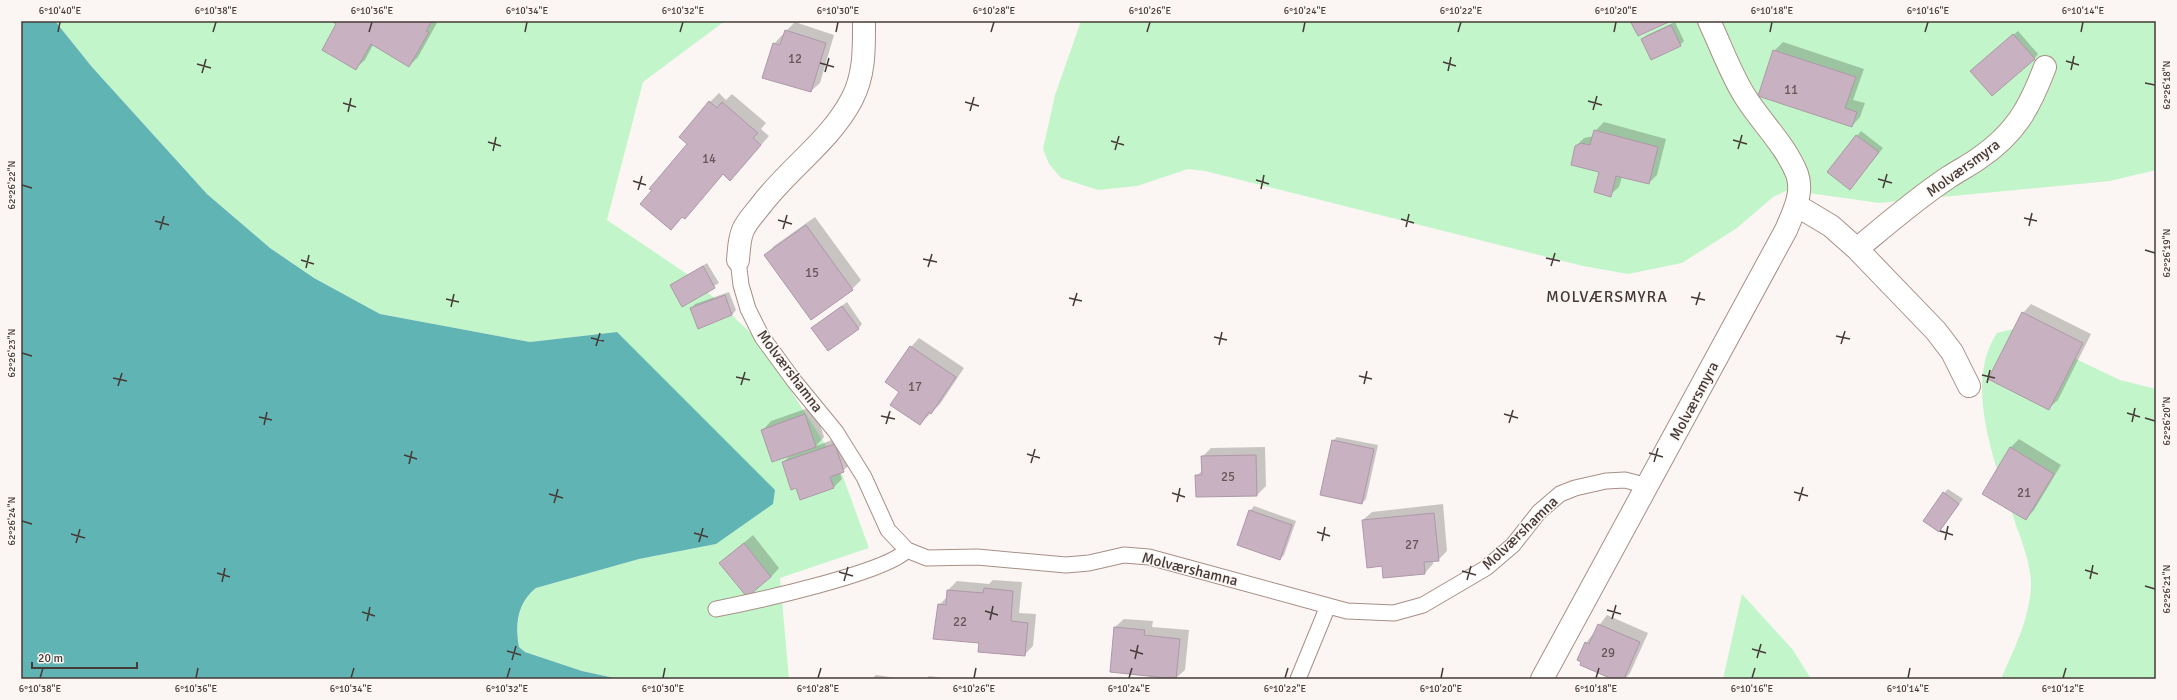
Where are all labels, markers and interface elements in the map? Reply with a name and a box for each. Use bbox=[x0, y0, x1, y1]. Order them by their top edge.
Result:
text: 6°10'40"E bbox=[39, 5, 81, 17]
text: 6°10'38"E bbox=[195, 5, 237, 17]
text: 6°10'36"E bbox=[351, 5, 393, 17]
text: 6°10'34"E bbox=[506, 5, 548, 17]
text: 6°10'32"E bbox=[662, 5, 704, 17]
text: 6°10'30"E bbox=[817, 5, 859, 17]
text: 6°10'28"E bbox=[973, 5, 1015, 17]
text: 6°10'26"E bbox=[1129, 5, 1171, 17]
text: 6°10'24"E bbox=[1284, 5, 1326, 17]
text: 6°10'22"E bbox=[1440, 5, 1482, 17]
text: 6°10'20"E bbox=[1595, 5, 1637, 17]
text: 6°10'18"E bbox=[1751, 5, 1793, 17]
text: 6°10'16"E bbox=[1907, 5, 1949, 17]
text: 6°10'14"E bbox=[2062, 5, 2104, 17]
house number: 12 bbox=[788, 51, 802, 67]
text: 62°26'18"N bbox=[2161, 61, 2173, 109]
house number: 11 bbox=[1784, 82, 1798, 98]
street label: Molværsmyra bbox=[1923, 135, 2003, 201]
house number: 14 bbox=[702, 151, 716, 167]
text: 62°26'22"N bbox=[6, 161, 18, 209]
text: 62°26'19"N bbox=[2161, 229, 2173, 277]
house number: 15 bbox=[805, 265, 819, 281]
district label: MOLVÆRSMYRA bbox=[1546, 287, 1668, 307]
street label: Molværshamna bbox=[753, 326, 827, 416]
text: 62°26'23"N bbox=[6, 329, 18, 377]
street label: Molværsmyra bbox=[1666, 359, 1722, 443]
house number: 17 bbox=[908, 379, 922, 395]
text: 62°26'20"N bbox=[2161, 397, 2173, 445]
house number: 25 bbox=[1221, 469, 1235, 485]
house number: 21 bbox=[2017, 485, 2031, 501]
street label: Molværshamna bbox=[1478, 492, 1562, 574]
text: 62°26'24"N bbox=[6, 497, 18, 545]
house number: 27 bbox=[1405, 537, 1419, 553]
street label: Molværshamna bbox=[1140, 548, 1240, 590]
text: 62°26'21"N bbox=[2161, 565, 2173, 613]
house number: 22 bbox=[953, 614, 967, 630]
scale bar bbox=[32, 644, 137, 670]
house number: 29 bbox=[1601, 645, 1615, 661]
text: 20 m bbox=[38, 651, 63, 666]
text: 6°10'38"E bbox=[19, 683, 61, 695]
text: 6°10'36"E bbox=[175, 683, 217, 695]
text: 6°10'34"E bbox=[330, 683, 372, 695]
text: 6°10'32"E bbox=[486, 683, 528, 695]
text: 6°10'30"E bbox=[642, 683, 684, 695]
text: 6°10'28"E bbox=[797, 683, 839, 695]
text: 6°10'26"E bbox=[953, 683, 995, 695]
text: 6°10'24"E bbox=[1108, 683, 1150, 695]
text: 6°10'22"E bbox=[1264, 683, 1306, 695]
text: 6°10'20"E bbox=[1420, 683, 1462, 695]
text: 6°10'18"E bbox=[1575, 683, 1617, 695]
text: 6°10'16"E bbox=[1731, 683, 1773, 695]
text: 6°10'14"E bbox=[1887, 683, 1929, 695]
text: 6°10'12"E bbox=[2042, 683, 2084, 695]

